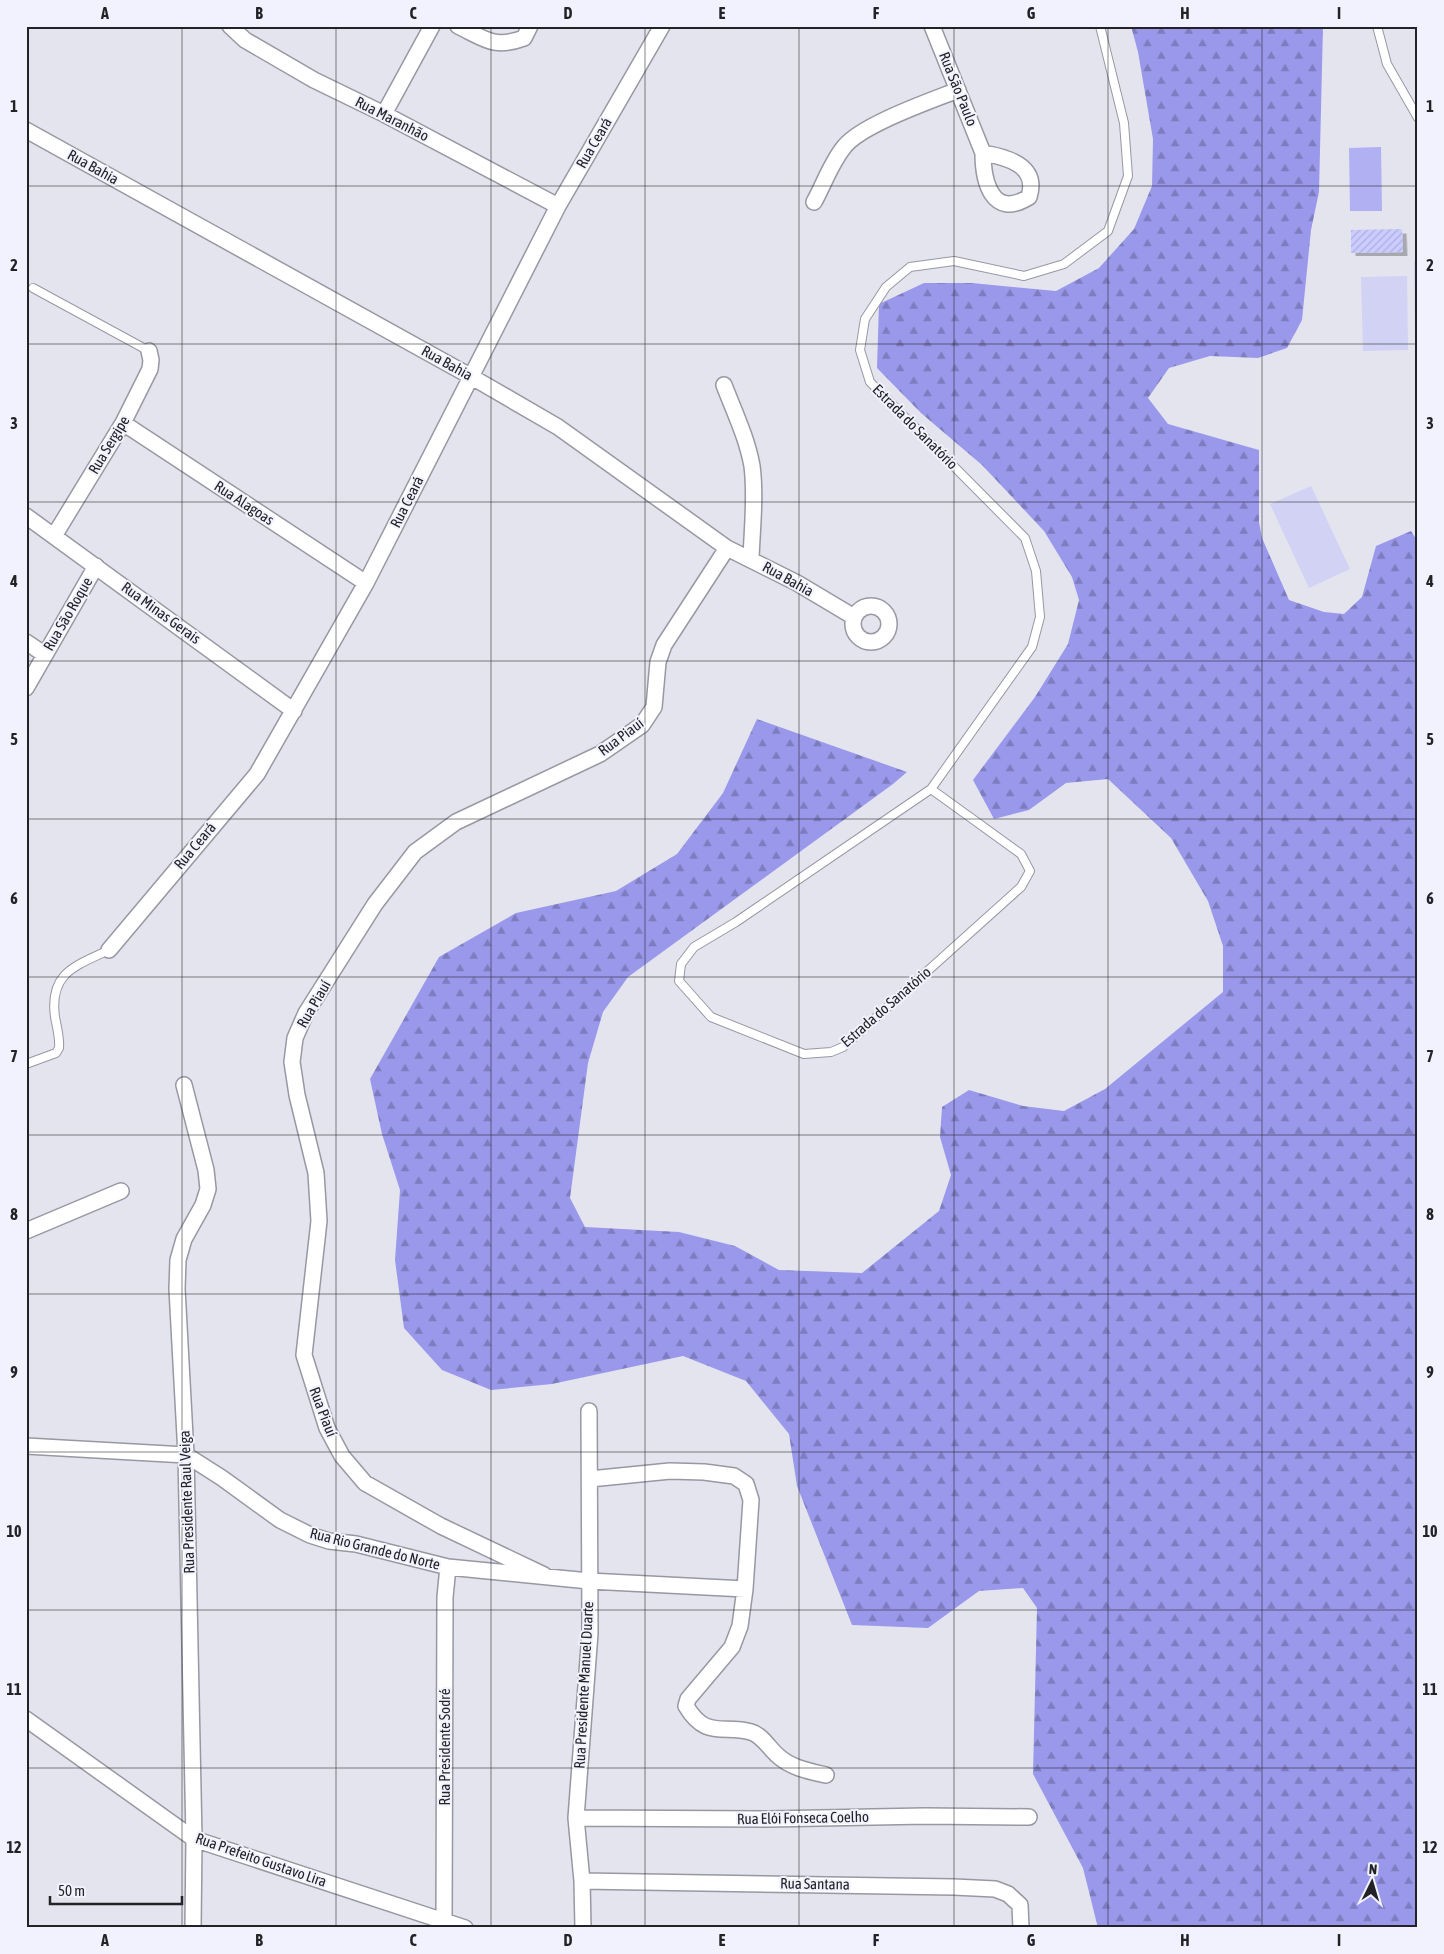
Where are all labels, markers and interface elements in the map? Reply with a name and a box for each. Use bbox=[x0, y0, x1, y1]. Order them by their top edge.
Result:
text: A bbox=[100, 4, 109, 22]
text: B bbox=[255, 4, 263, 22]
text: C bbox=[409, 4, 417, 22]
text: D bbox=[564, 4, 573, 22]
text: E bbox=[719, 4, 726, 22]
text: F bbox=[873, 4, 880, 22]
text: G bbox=[1027, 4, 1036, 22]
text: H bbox=[1180, 4, 1190, 22]
text: I bbox=[1337, 4, 1341, 22]
street label: Rua São Paulo bbox=[936, 49, 981, 128]
street label: Rua Maranhão bbox=[353, 93, 432, 144]
text: 1 bbox=[10, 97, 18, 115]
text: 1 bbox=[1426, 97, 1434, 115]
street label: Rua Ceará bbox=[572, 114, 615, 171]
street label: Rua Bahia bbox=[65, 146, 122, 187]
text: 2 bbox=[10, 256, 18, 274]
text: 2 bbox=[1426, 256, 1434, 274]
street label: Rua Bahia bbox=[419, 342, 476, 383]
street label: Estrada do Sanatório bbox=[869, 381, 961, 473]
street label: Rua Sergipe bbox=[85, 412, 133, 477]
text: 3 bbox=[10, 414, 18, 432]
text: 3 bbox=[1426, 414, 1434, 432]
street label: Rua Ceará bbox=[386, 473, 427, 530]
street label: Rua Alagoas bbox=[211, 477, 277, 528]
street label: Rua Bahia bbox=[760, 558, 817, 599]
text: 4 bbox=[9, 572, 18, 590]
text: 4 bbox=[1425, 572, 1434, 590]
street label: Rua São Roque bbox=[40, 574, 95, 653]
street label: Rua Minas Gerais bbox=[118, 578, 204, 647]
street label: Rua Piauí bbox=[595, 714, 647, 759]
text: 5 bbox=[10, 730, 18, 748]
text: 5 bbox=[1426, 730, 1434, 748]
street label: Rua Ceará bbox=[170, 819, 219, 872]
text: 6 bbox=[10, 889, 18, 907]
text: 6 bbox=[1426, 889, 1434, 907]
street label: Estrada do Sanatório bbox=[837, 963, 934, 1050]
street label: Rua Piauí bbox=[293, 977, 334, 1030]
text: 7 bbox=[10, 1047, 18, 1065]
text: 7 bbox=[1426, 1047, 1434, 1065]
text: 8 bbox=[10, 1205, 18, 1223]
text: 8 bbox=[1426, 1205, 1434, 1223]
text: 9 bbox=[10, 1363, 18, 1381]
text: 9 bbox=[1426, 1363, 1434, 1381]
street label: Rua Piauí bbox=[306, 1385, 341, 1440]
street label: Rua Presidente Raul Veiga bbox=[176, 1430, 197, 1574]
text: 10 bbox=[6, 1522, 22, 1540]
text: 10 bbox=[1422, 1522, 1438, 1540]
street label: Rua Rio Grande do Norte bbox=[308, 1524, 442, 1573]
street label: Rua Presidente Manuel Duarte bbox=[571, 1601, 596, 1769]
text: 11 bbox=[6, 1680, 22, 1698]
text: 11 bbox=[1422, 1680, 1438, 1698]
street label: Rua Presidente Sodré bbox=[436, 1688, 453, 1806]
street label: Rua Elói Fonseca Coelho bbox=[737, 1808, 869, 1827]
street label: Rua Prefeito Gustavo Lira bbox=[193, 1829, 329, 1890]
text: 12 bbox=[6, 1838, 22, 1856]
text: 12 bbox=[1422, 1838, 1438, 1856]
north arrow bbox=[1346, 1856, 1396, 1906]
text: N bbox=[1368, 1861, 1378, 1877]
scale bar bbox=[50, 1874, 182, 1906]
street label: Rua Santana bbox=[780, 1874, 850, 1893]
text: 50 m bbox=[58, 1882, 85, 1899]
text: A bbox=[100, 1931, 109, 1949]
text: B bbox=[255, 1931, 263, 1949]
text: C bbox=[409, 1931, 417, 1949]
text: D bbox=[564, 1931, 573, 1949]
text: E bbox=[719, 1931, 726, 1949]
text: F bbox=[873, 1931, 880, 1949]
text: G bbox=[1027, 1931, 1036, 1949]
text: H bbox=[1180, 1931, 1190, 1949]
text: I bbox=[1337, 1931, 1341, 1949]

